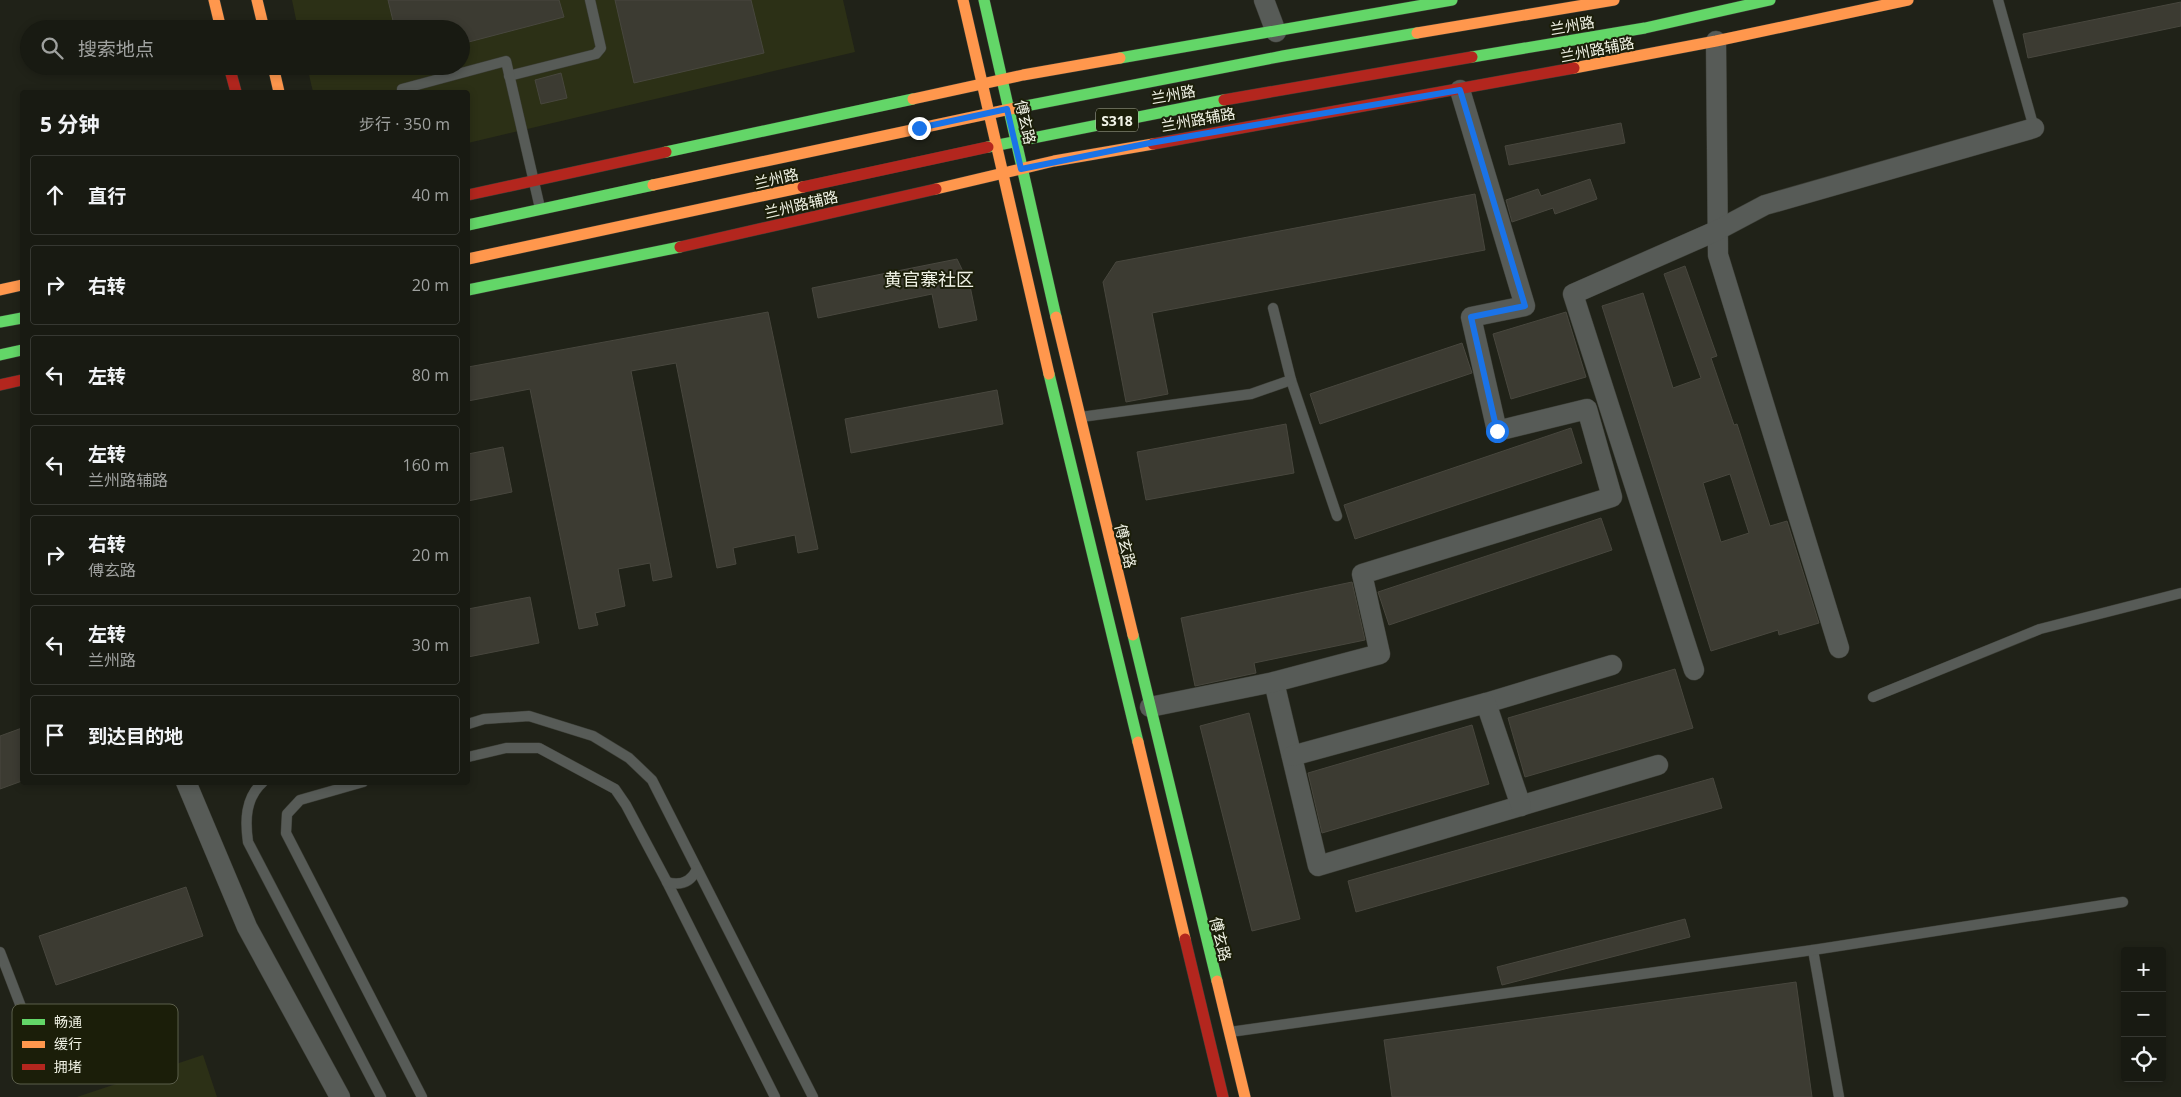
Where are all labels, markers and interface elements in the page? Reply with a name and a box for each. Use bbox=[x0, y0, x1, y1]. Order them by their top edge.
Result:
street label: 兰州路 bbox=[1548, 11, 1596, 39]
search box bbox=[20, 20, 470, 75]
street label: 兰州路辅路 bbox=[1558, 32, 1636, 66]
icon: search bbox=[38, 34, 66, 62]
text: 搜索地点 bbox=[78, 36, 154, 62]
street label: 兰州路 bbox=[1149, 80, 1197, 108]
street label: 傅玄路 bbox=[1011, 98, 1041, 146]
street label: 兰州路辅路 bbox=[1159, 103, 1237, 135]
road number: S318 bbox=[1096, 108, 1138, 132]
text: 5 分钟 bbox=[40, 110, 99, 138]
text: 步行 · 350 m bbox=[359, 113, 450, 135]
route end bbox=[908, 117, 931, 140]
street label: 兰州路 bbox=[752, 163, 800, 193]
icon: ahead bbox=[41, 181, 69, 209]
text: 直行 bbox=[88, 183, 126, 209]
text: 40 m bbox=[412, 184, 449, 206]
street label: 兰州路辅路 bbox=[762, 186, 840, 222]
district label: 黄官寨社区 bbox=[884, 267, 974, 291]
icon: right bbox=[41, 271, 69, 299]
text: 右转 bbox=[88, 273, 126, 299]
text: 20 m bbox=[412, 274, 449, 296]
icon: left bbox=[41, 361, 69, 389]
text: 左转 bbox=[88, 363, 126, 389]
text: 80 m bbox=[412, 364, 449, 386]
route start bbox=[1486, 420, 1509, 443]
text: 左转 bbox=[88, 441, 126, 467]
icon: left bbox=[41, 451, 69, 479]
text: 160 m bbox=[403, 454, 449, 476]
text: 兰州路辅路 bbox=[88, 469, 168, 491]
street label: 傅玄路 bbox=[1111, 522, 1141, 570]
text: 右转 bbox=[88, 531, 126, 557]
icon: right bbox=[41, 541, 69, 569]
text: 20 m bbox=[412, 544, 449, 566]
text: 傅玄路 bbox=[88, 559, 136, 581]
text: 左转 bbox=[88, 621, 126, 647]
icon: left bbox=[41, 631, 69, 659]
text: 30 m bbox=[412, 634, 449, 656]
text: 兰州路 bbox=[88, 649, 136, 671]
icon: arrive bbox=[41, 721, 69, 749]
text: 到达目的地 bbox=[88, 723, 183, 749]
street label: 傅玄路 bbox=[1206, 915, 1236, 963]
map controls bbox=[2121, 947, 2166, 1082]
button: + bbox=[2121, 947, 2166, 992]
button: − bbox=[2121, 992, 2166, 1037]
legend bbox=[12, 1004, 178, 1084]
text: 畅通 bbox=[54, 1012, 82, 1031]
text: 缓行 bbox=[54, 1034, 82, 1053]
button: locate bbox=[2121, 1037, 2166, 1082]
text: 拥堵 bbox=[54, 1057, 82, 1076]

